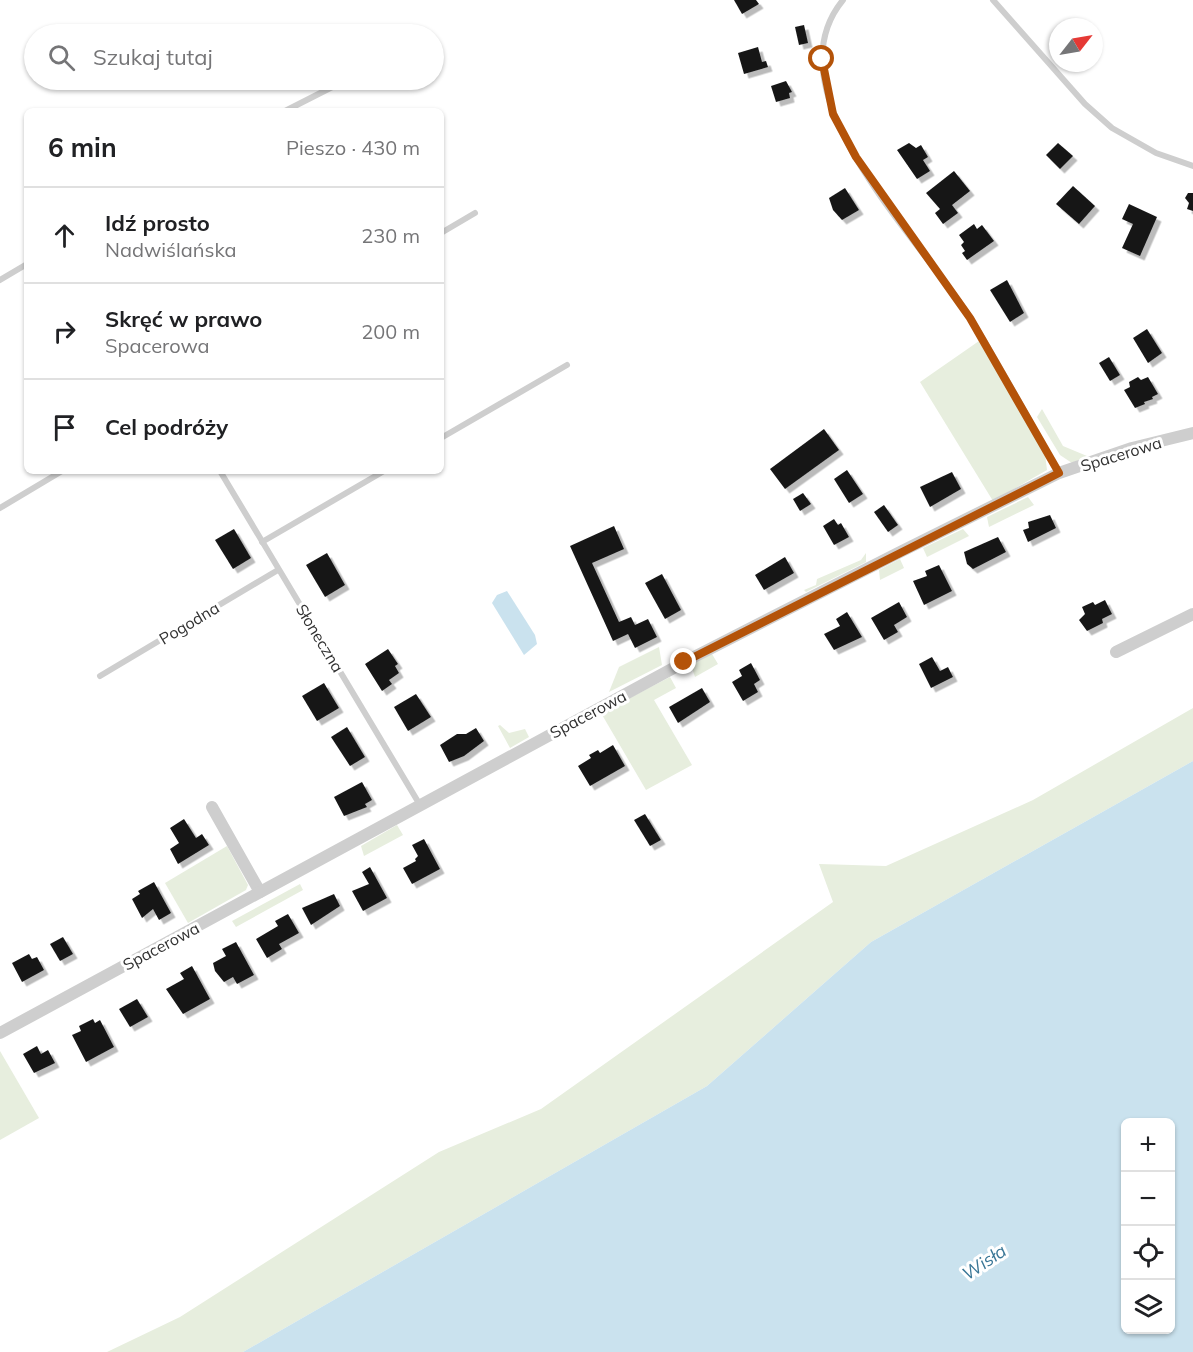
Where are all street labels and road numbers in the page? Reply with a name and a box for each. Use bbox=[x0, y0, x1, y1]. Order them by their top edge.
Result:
street label: Spacerowa bbox=[1078, 432, 1164, 476]
street label: Pogodna bbox=[155, 597, 223, 649]
street label: Słoneczna bbox=[292, 600, 348, 676]
street label: Spacerowa bbox=[546, 686, 630, 742]
street label: Spacerowa bbox=[119, 918, 203, 974]

